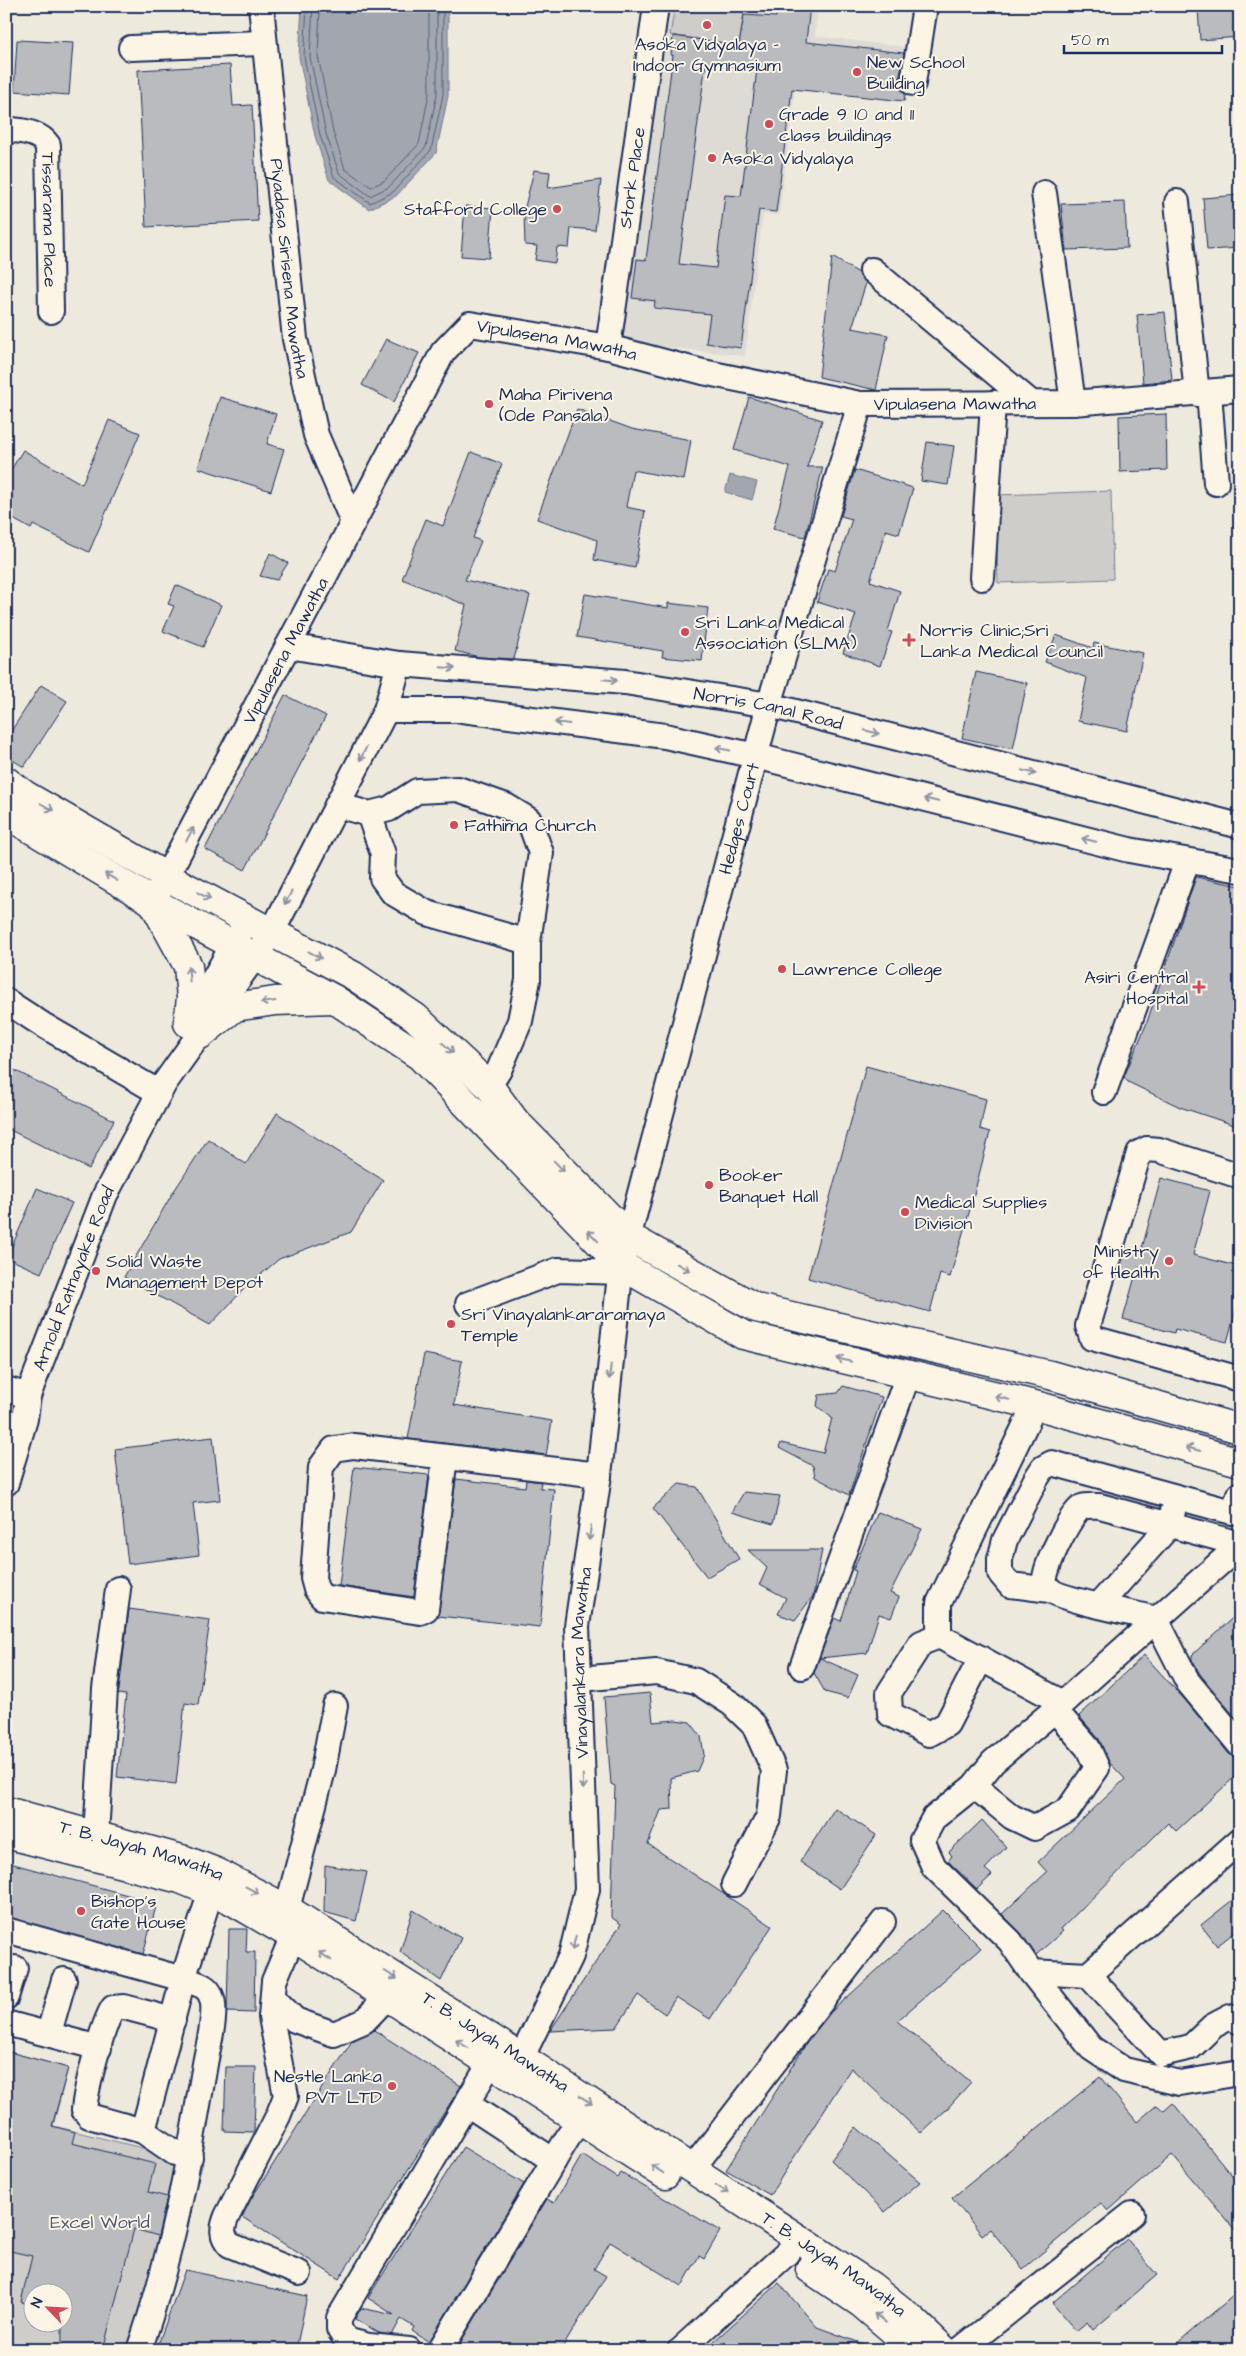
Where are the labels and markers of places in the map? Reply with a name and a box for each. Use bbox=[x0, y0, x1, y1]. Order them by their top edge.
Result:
marker: Asoka Vidyalaya - Indoor Gymnasium bbox=[701, 19, 713, 31]
place label: Asoka Vidyalaya - Indoor Gymnasium bbox=[633, 32, 781, 79]
place label: New School Building bbox=[867, 50, 965, 97]
marker: New School Building bbox=[851, 66, 863, 78]
place label: Grade 9 10 and 11 class buildings bbox=[779, 102, 914, 149]
marker: Grade 9 10 and 11 class buildings bbox=[763, 118, 775, 130]
place label: Asoka Vidyalaya bbox=[722, 146, 853, 172]
marker: Asoka Vidyalaya bbox=[706, 152, 718, 164]
place label: Stafford College bbox=[404, 197, 547, 223]
marker: Stafford College bbox=[551, 203, 563, 215]
place label: Maha Pirivena (Ode Pansala) bbox=[499, 382, 612, 428]
marker: Maha Pirivena (Ode Pansala) bbox=[483, 398, 495, 410]
place label: Sri Lanka Medical Association (SLMA) bbox=[695, 610, 856, 656]
place label: Norris Clinic;Sri Lanka Medical Council bbox=[920, 618, 1103, 664]
marker: Sri Lanka Medical Association (SLMA) bbox=[679, 626, 691, 638]
marker: Norris Clinic;Sri Lanka Medical Council bbox=[902, 633, 916, 647]
place label: Fathima Church bbox=[464, 813, 596, 838]
marker: Fathima Church bbox=[448, 819, 460, 831]
place label: Lawrence College bbox=[792, 957, 943, 983]
marker: Lawrence College bbox=[776, 963, 788, 975]
place label: Asiri Central Hospital bbox=[1084, 965, 1188, 1011]
marker: Asiri Central Hospital bbox=[1192, 980, 1206, 994]
place label: Booker Banquet Hall bbox=[719, 1163, 818, 1209]
marker: Booker Banquet Hall bbox=[703, 1179, 715, 1191]
place label: Medical Supplies Division bbox=[915, 1190, 1047, 1236]
marker: Medical Supplies Division bbox=[899, 1206, 911, 1218]
place label: Ministry of Health bbox=[1082, 1239, 1159, 1285]
place label: Solid Waste Management Depot bbox=[106, 1249, 264, 1296]
marker: Ministry of Health bbox=[1163, 1255, 1175, 1267]
marker: Solid Waste Management Depot bbox=[90, 1265, 102, 1277]
place label: Sri Vinayalankararamaya Temple bbox=[461, 1302, 665, 1348]
marker: Sri Vinayalankararamaya Temple bbox=[445, 1318, 457, 1330]
place label: Bishop's Gate House bbox=[91, 1889, 186, 1935]
marker: Bishop's Gate House bbox=[75, 1905, 87, 1917]
place label: Nestle Lanka PVT LTD bbox=[274, 2064, 382, 2110]
marker: Nestle Lanka PVT LTD bbox=[386, 2080, 398, 2092]

